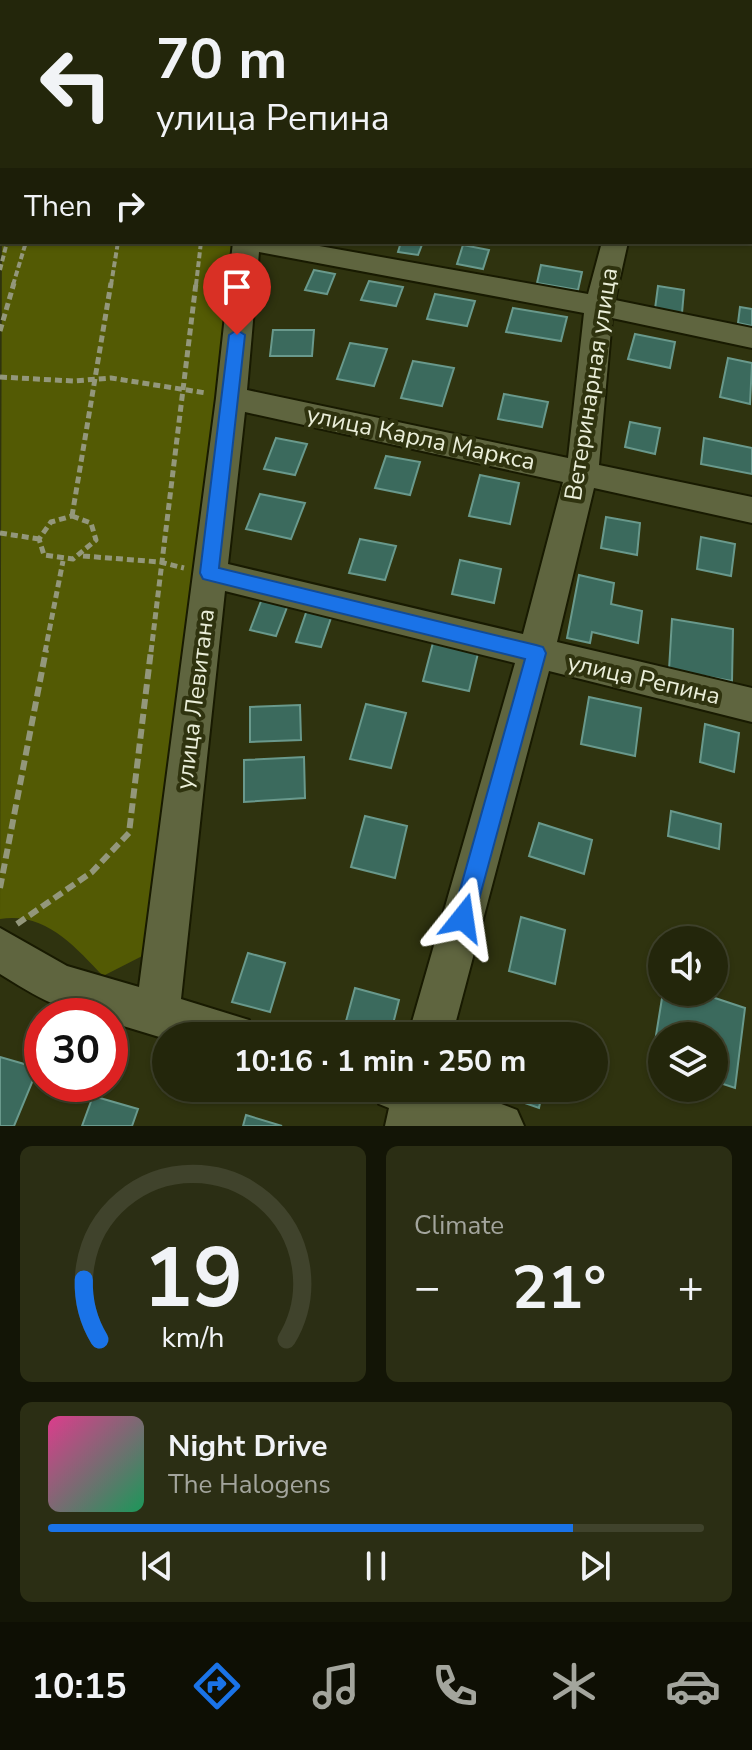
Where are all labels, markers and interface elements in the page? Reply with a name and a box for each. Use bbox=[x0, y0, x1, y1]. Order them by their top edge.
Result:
text: 70 m bbox=[156, 21, 287, 98]
icon: left bbox=[24, 32, 128, 136]
text: улица Репина bbox=[156, 94, 390, 143]
icon: right bbox=[108, 184, 152, 228]
text: Then bbox=[24, 186, 92, 227]
pin bbox=[203, 253, 271, 335]
icon: arrive bbox=[215, 265, 259, 309]
street label: Ветеринарная улица bbox=[557, 265, 625, 503]
street label: улица Карла Маркса bbox=[304, 398, 538, 478]
street label: улица Левитана bbox=[168, 607, 222, 791]
street label: улица Репина bbox=[564, 646, 724, 712]
position arrow bbox=[421, 876, 505, 960]
map controls bbox=[648, 926, 728, 1102]
button: sound bbox=[648, 926, 728, 1006]
speed limit sign: 30 bbox=[24, 998, 128, 1102]
button: layers bbox=[648, 1022, 728, 1102]
text: 10:16 · 1 min · 250 m bbox=[234, 1041, 526, 1082]
text: Climate bbox=[414, 1208, 504, 1243]
text: 19 bbox=[143, 1222, 243, 1335]
text: 21° bbox=[512, 1247, 606, 1329]
text: − bbox=[414, 1258, 440, 1318]
text: + bbox=[678, 1258, 704, 1318]
text: km/h bbox=[162, 1318, 224, 1357]
text: Night Drive bbox=[168, 1426, 327, 1467]
text: The Halogens bbox=[168, 1467, 331, 1502]
icon: previous bbox=[135, 1544, 179, 1588]
icon: pause bbox=[354, 1544, 398, 1588]
icon: next bbox=[573, 1544, 617, 1588]
icon: directions bbox=[189, 1658, 245, 1714]
icon: music bbox=[308, 1658, 364, 1714]
icon: phone bbox=[427, 1658, 483, 1714]
icon: climate bbox=[546, 1658, 602, 1714]
icon: car bbox=[665, 1658, 721, 1714]
text: 10:15 bbox=[31, 1662, 127, 1711]

